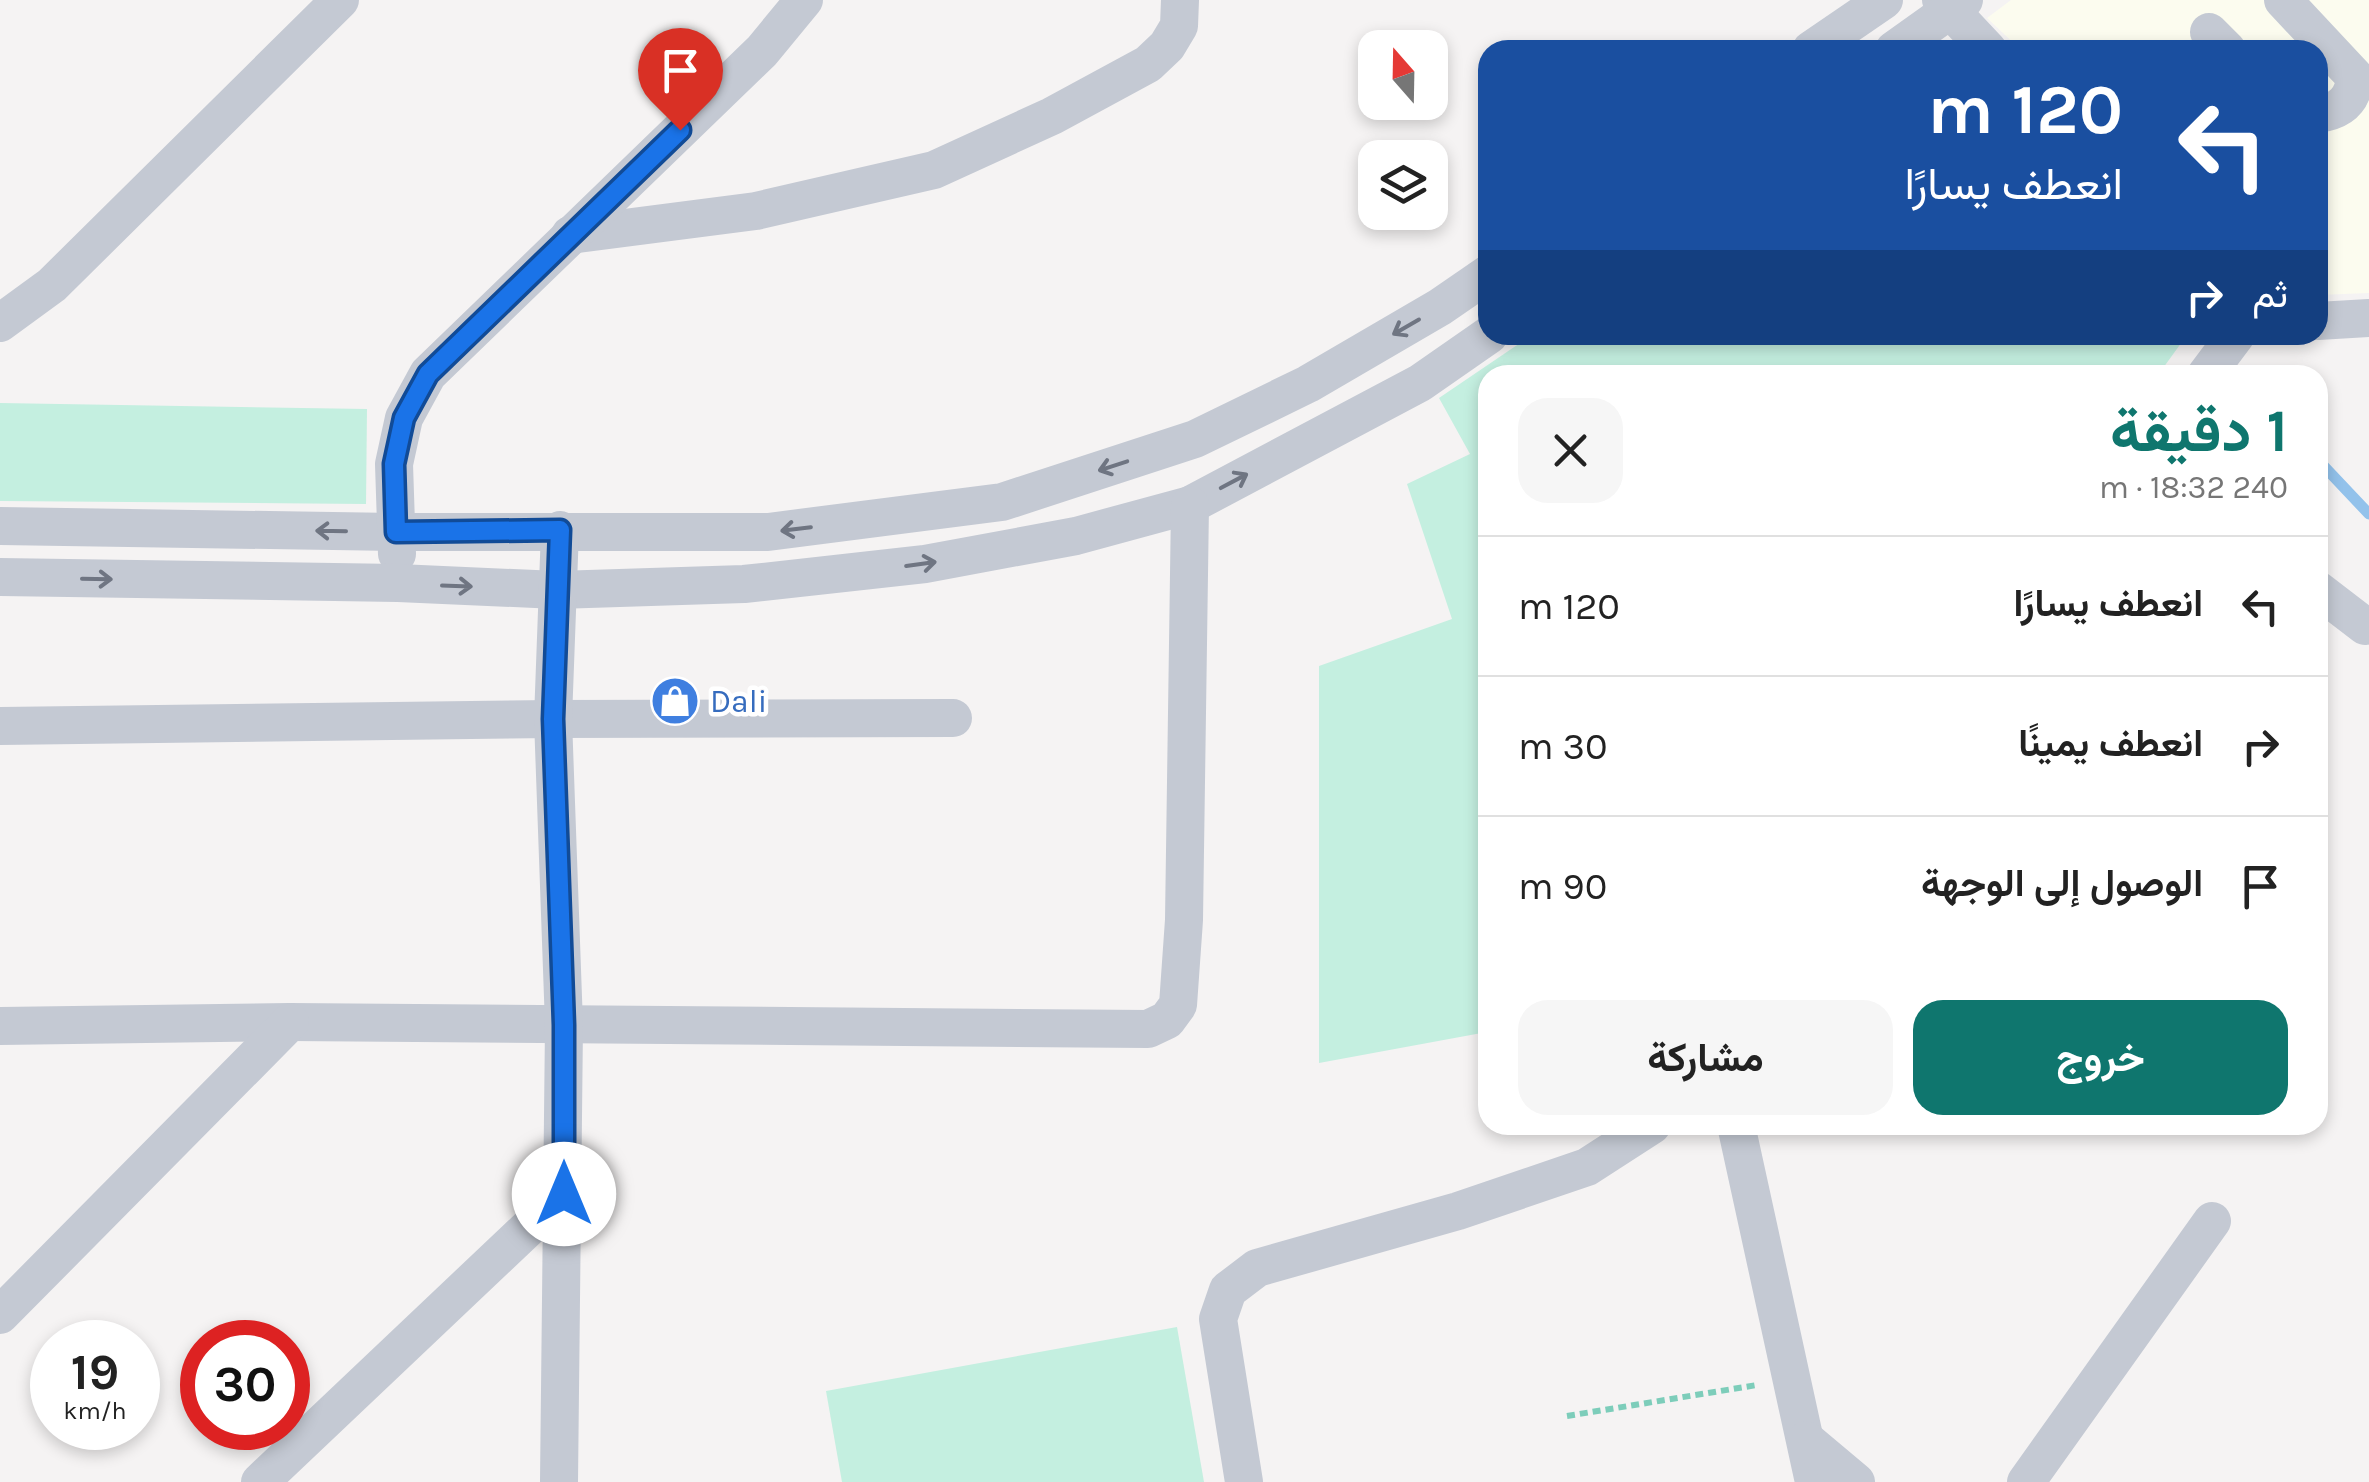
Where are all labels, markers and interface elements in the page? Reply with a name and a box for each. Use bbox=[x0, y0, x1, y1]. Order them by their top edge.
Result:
pin bbox=[638, 28, 723, 131]
north arrow bbox=[1358, 30, 1448, 120]
map controls bbox=[1358, 30, 1448, 230]
icon: arrive bbox=[653, 43, 708, 98]
text: 120 m bbox=[1927, 69, 2123, 151]
icon: left bbox=[2158, 80, 2288, 210]
button: layers bbox=[1358, 140, 1448, 230]
text: انعطف يسارًا bbox=[1905, 158, 2123, 210]
icon: right bbox=[2177, 270, 2232, 325]
text: ثم bbox=[2252, 272, 2288, 317]
one-way arrow bbox=[1392, 317, 1421, 337]
text: 1 دقيقة bbox=[2110, 396, 2288, 466]
button: close bbox=[1518, 398, 1623, 503]
one-way arrow bbox=[1098, 458, 1129, 476]
text: 240 m · 18:32 bbox=[2099, 469, 2288, 506]
one-way arrow bbox=[1218, 471, 1248, 491]
one-way arrow bbox=[780, 520, 812, 538]
one-way arrow bbox=[315, 522, 348, 540]
one-way arrow bbox=[904, 554, 937, 572]
one-way arrow bbox=[80, 570, 113, 588]
one-way arrow bbox=[441, 577, 473, 596]
icon: left bbox=[2233, 579, 2288, 634]
text: انعطف يسارًا bbox=[2014, 581, 2203, 626]
text: 120 m bbox=[1518, 584, 1620, 629]
shop icon: Dali bbox=[649, 675, 701, 727]
place label: Dali bbox=[710, 683, 767, 720]
icon: right bbox=[2233, 719, 2288, 774]
text: انعطف يمينًا bbox=[2018, 721, 2203, 766]
text: 30 m bbox=[1518, 724, 1608, 769]
icon: arrive bbox=[2233, 859, 2288, 914]
text: الوصول إلى الوجهة bbox=[1921, 861, 2203, 906]
text: 90 m bbox=[1518, 864, 1607, 909]
button: مشاركة bbox=[1518, 1000, 1893, 1115]
button: خروج bbox=[1913, 1000, 2288, 1115]
position arrow bbox=[512, 1142, 616, 1246]
speed limit sign: 30 bbox=[180, 1320, 310, 1450]
text: 19 bbox=[71, 1343, 119, 1402]
text: km/h bbox=[63, 1396, 127, 1425]

